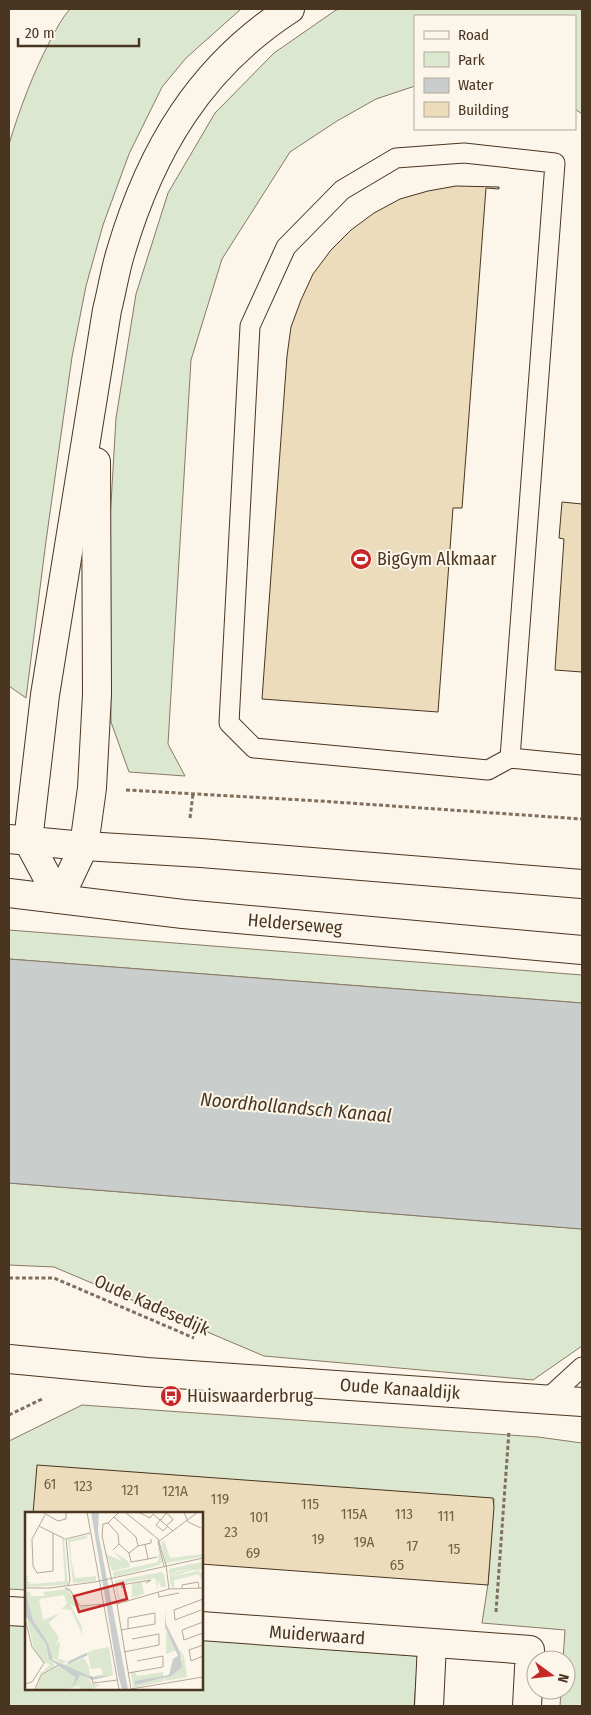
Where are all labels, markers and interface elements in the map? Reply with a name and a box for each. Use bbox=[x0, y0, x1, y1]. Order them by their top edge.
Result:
scale bar bbox=[18, 15, 139, 47]
legend bbox=[414, 15, 576, 130]
text: 20 m bbox=[25, 24, 55, 42]
text: Road bbox=[458, 26, 489, 44]
text: Park bbox=[458, 51, 485, 69]
text: Water bbox=[458, 76, 494, 94]
text: Building bbox=[458, 101, 509, 119]
sports icon: BigGym Alkmaar bbox=[349, 547, 373, 571]
place label: BigGym Alkmaar bbox=[377, 548, 497, 570]
street label: Helderseweg bbox=[247, 909, 344, 939]
water label: Noordhollandsch Kanaal bbox=[199, 1088, 393, 1127]
street label: Oude Kadesedijk bbox=[91, 1270, 214, 1340]
street label: Oude Kanaaldijk bbox=[339, 1374, 461, 1404]
bus stop icon: Huiswaarderbrug bbox=[159, 1384, 183, 1408]
place label: Huiswaarderbrug bbox=[187, 1385, 313, 1407]
house number: 61 bbox=[44, 1475, 56, 1493]
house number: 123 bbox=[73, 1477, 93, 1495]
house number: 121 bbox=[121, 1481, 139, 1499]
house number: 121A bbox=[162, 1482, 188, 1500]
house number: 119 bbox=[211, 1490, 229, 1508]
house number: 115 bbox=[301, 1495, 319, 1513]
house number: 115A bbox=[341, 1505, 367, 1523]
house number: 113 bbox=[395, 1505, 413, 1523]
house number: 111 bbox=[437, 1507, 455, 1525]
house number: 101 bbox=[249, 1508, 269, 1526]
inset map bbox=[25, 1512, 202, 1690]
house number: 23 bbox=[224, 1523, 238, 1541]
house number: 19 bbox=[311, 1530, 325, 1548]
house number: 19A bbox=[354, 1533, 375, 1551]
house number: 17 bbox=[406, 1537, 418, 1555]
house number: 15 bbox=[448, 1540, 460, 1558]
house number: 69 bbox=[246, 1544, 260, 1562]
house number: 65 bbox=[390, 1556, 404, 1574]
street label: Muiderwaard bbox=[268, 1621, 366, 1649]
north arrow bbox=[526, 1650, 576, 1700]
text: N bbox=[554, 1672, 572, 1684]

